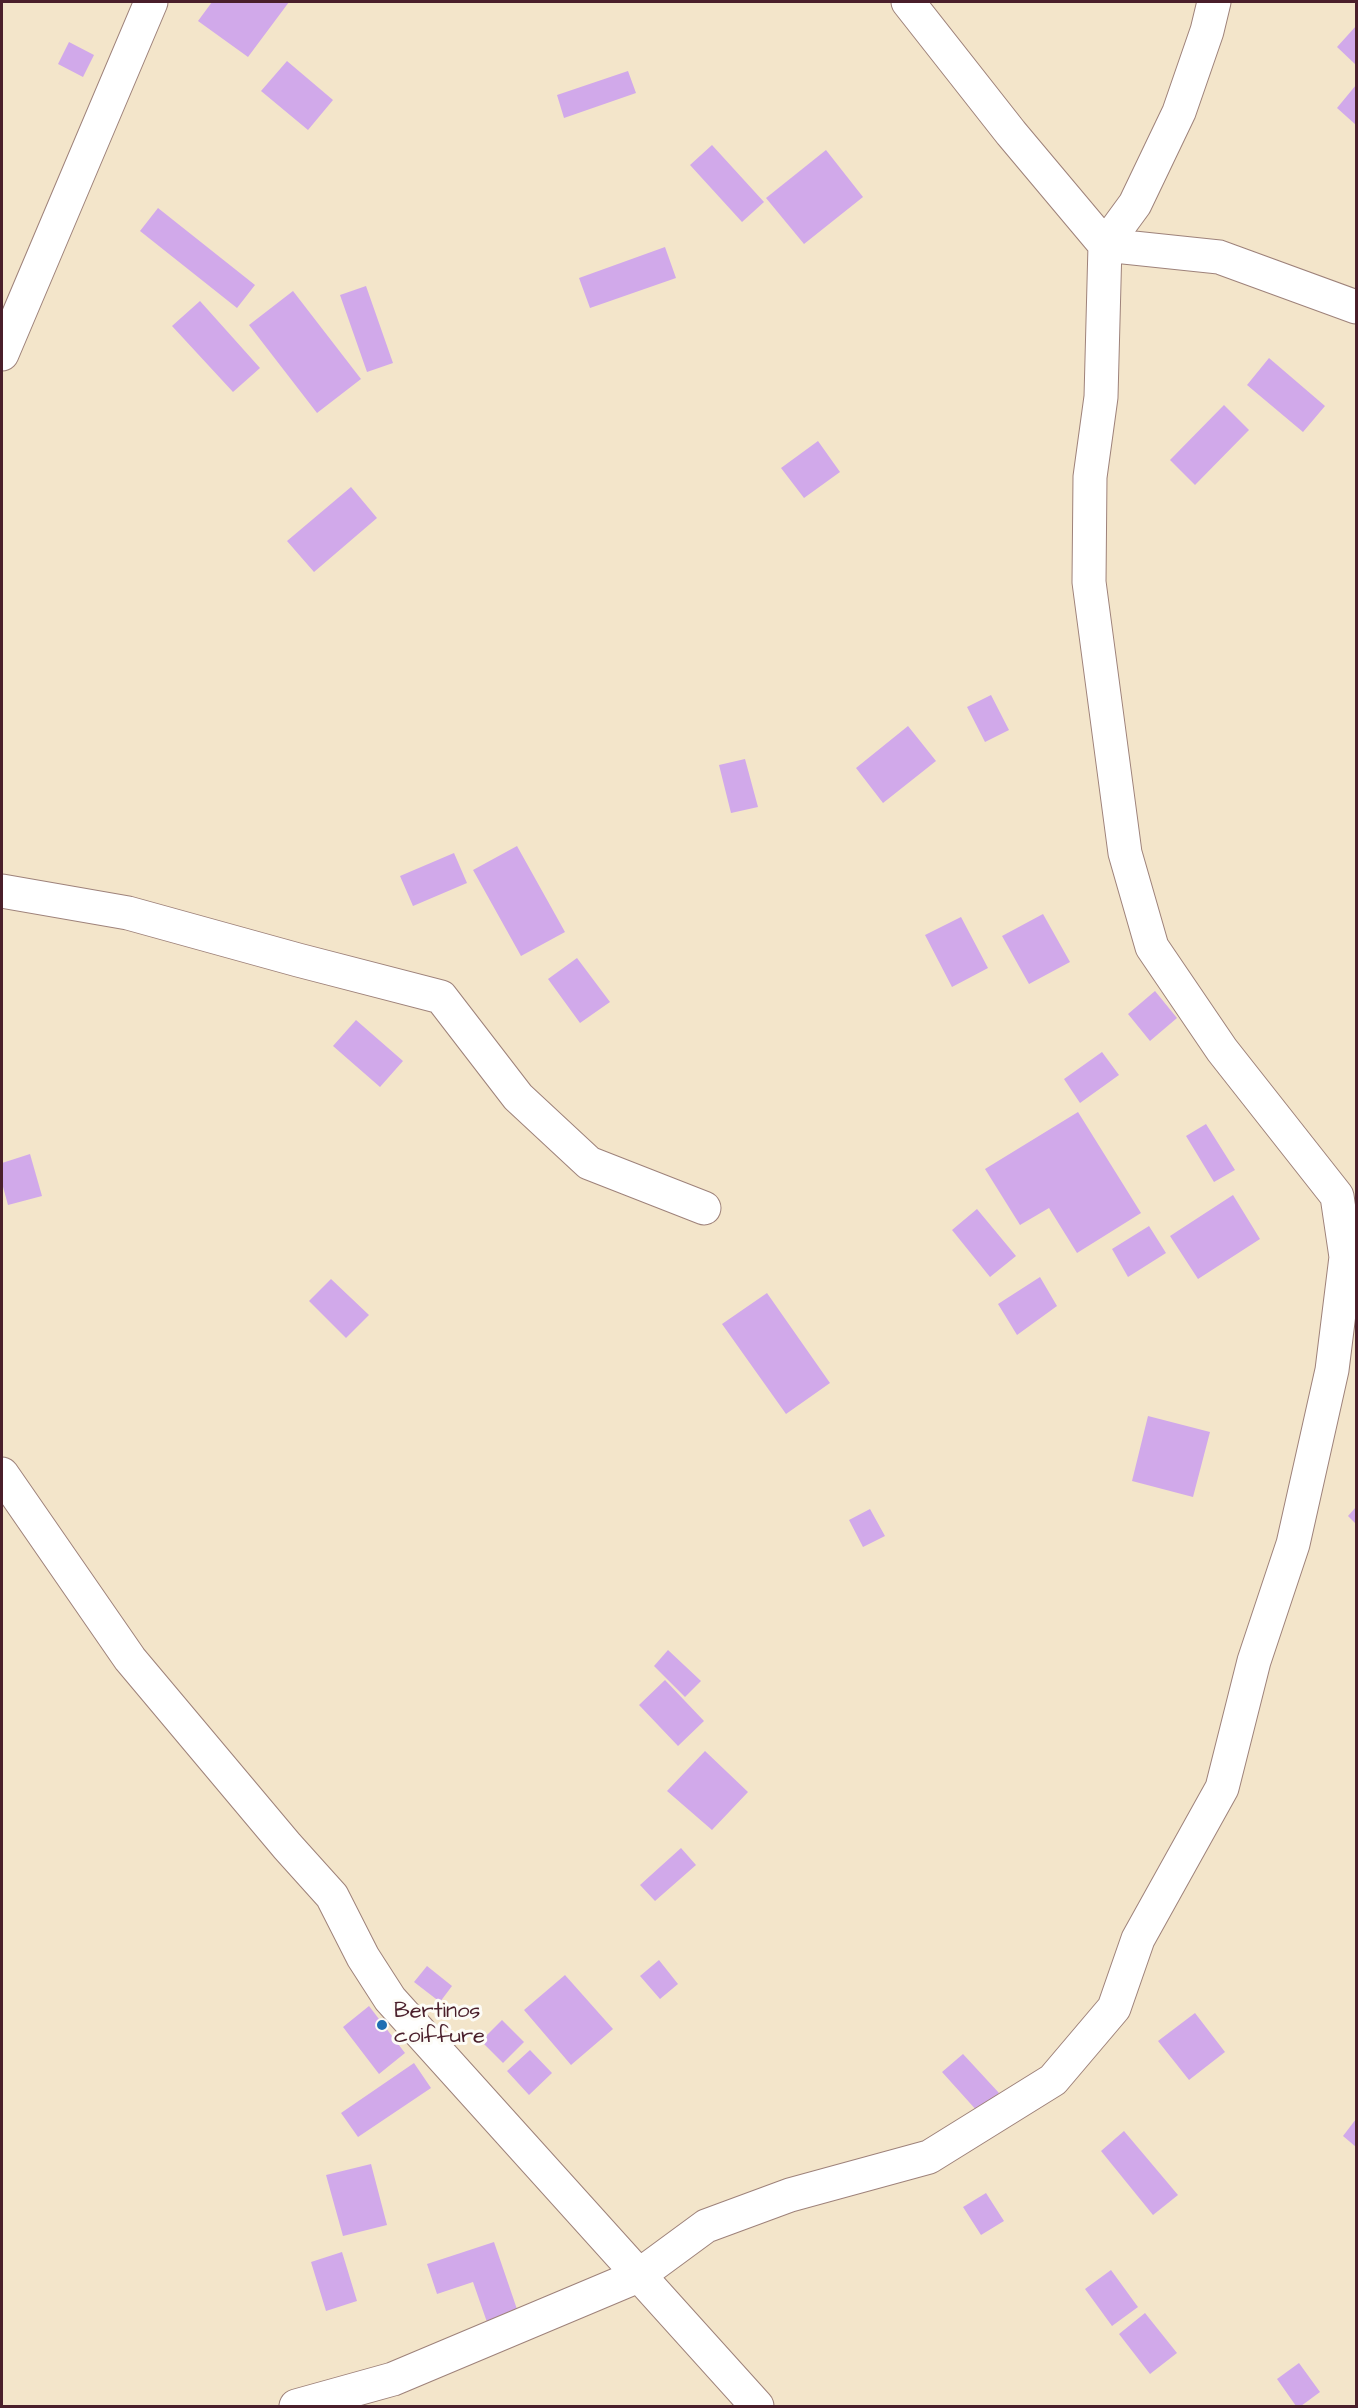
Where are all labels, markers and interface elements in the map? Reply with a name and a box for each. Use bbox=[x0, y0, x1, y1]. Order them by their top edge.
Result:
place label: Bertinos coiffure bbox=[394, 1999, 485, 2050]
marker: Bertinos coiffure bbox=[375, 2018, 389, 2032]

